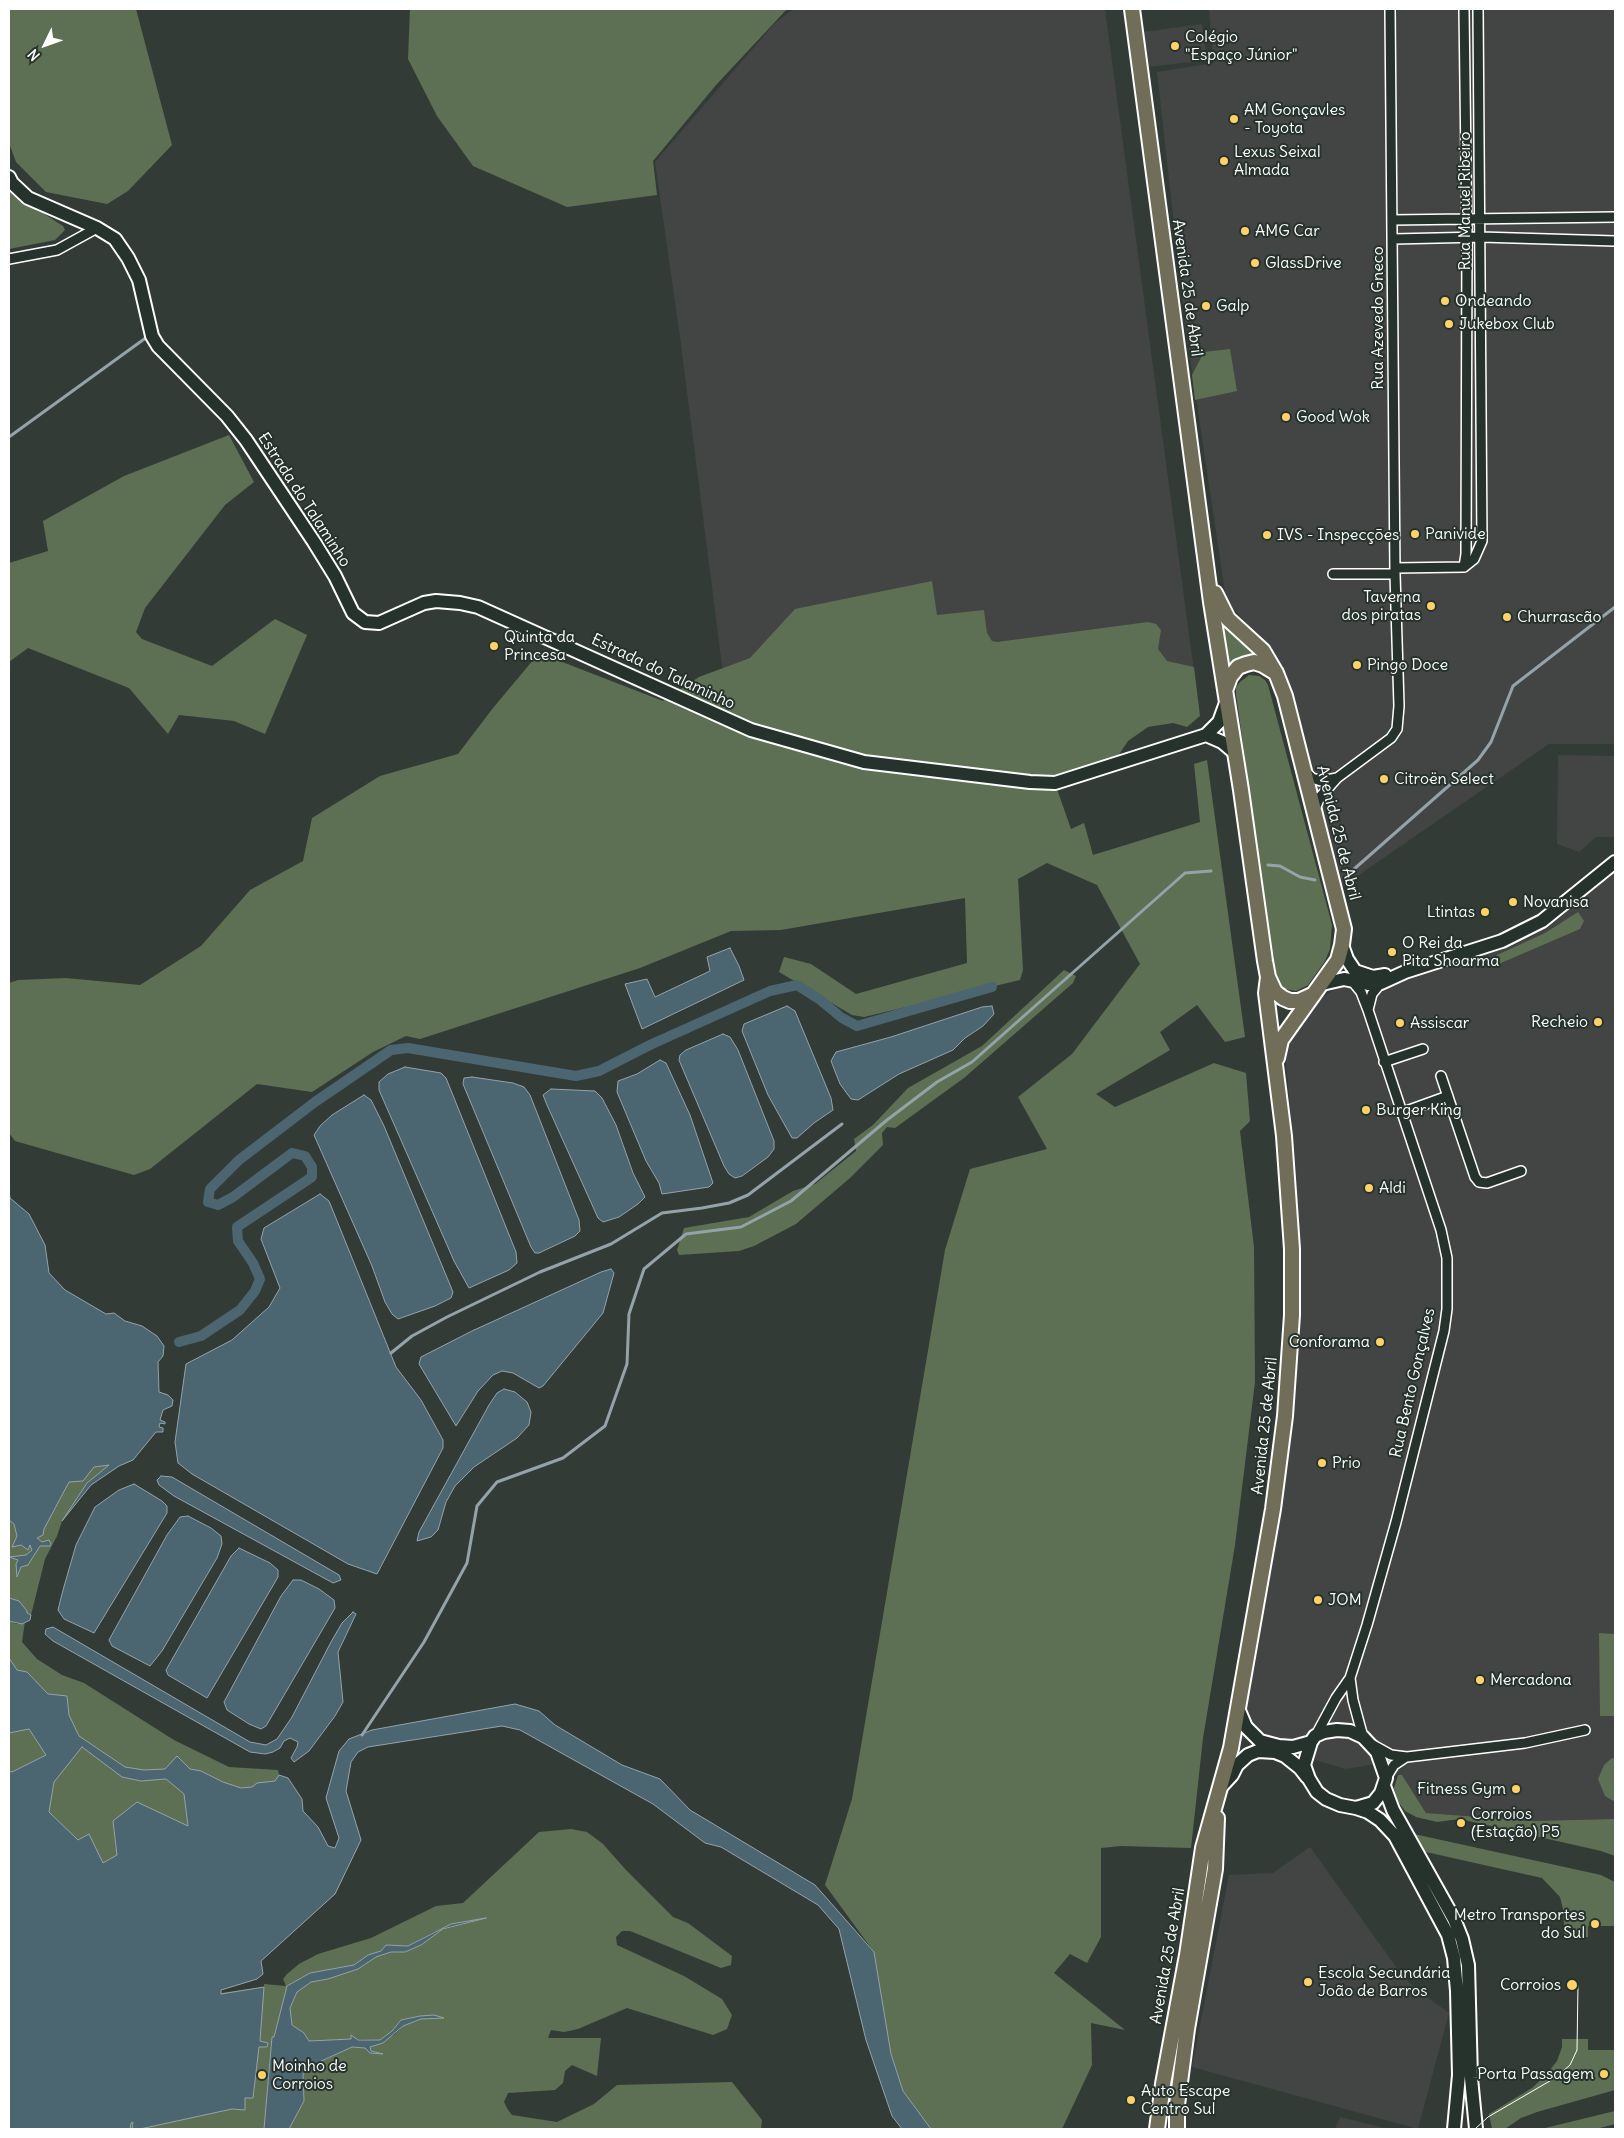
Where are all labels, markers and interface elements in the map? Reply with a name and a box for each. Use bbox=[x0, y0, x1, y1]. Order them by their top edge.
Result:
north arrow bbox=[20, 20, 70, 70]
place label: Colégio "Espaço Júnior" bbox=[1185, 27, 1297, 65]
marker: Colégio "Espaço Júnior" bbox=[1169, 40, 1181, 52]
text: N bbox=[24, 45, 44, 65]
place label: AM Gonçavles - Toyota bbox=[1244, 100, 1345, 138]
marker: AM Gonçavles - Toyota bbox=[1228, 113, 1240, 125]
street label: Rua Manuel Ribeiro bbox=[1455, 132, 1475, 270]
place label: Lexus Seixal Almada bbox=[1234, 142, 1321, 180]
marker: Lexus Seixal Almada bbox=[1218, 155, 1230, 167]
street label: Avenida 25 de Abril bbox=[1168, 218, 1206, 358]
place label: AMG Car bbox=[1255, 221, 1320, 241]
marker: AMG Car bbox=[1239, 225, 1251, 237]
street label: Rua Azevedo Gneco bbox=[1368, 246, 1388, 390]
place label: GlassDrive bbox=[1265, 253, 1342, 273]
marker: GlassDrive bbox=[1249, 257, 1261, 269]
place label: Ondeando bbox=[1455, 291, 1531, 311]
marker: Ondeando bbox=[1439, 295, 1451, 307]
place label: Galp bbox=[1216, 296, 1249, 316]
marker: Galp bbox=[1200, 300, 1212, 312]
place label: Jukebox Club bbox=[1459, 314, 1555, 334]
marker: Jukebox Club bbox=[1443, 318, 1455, 330]
place label: Good Wok bbox=[1296, 407, 1370, 427]
marker: Good Wok bbox=[1280, 411, 1292, 423]
street label: Estrada do Talaminho bbox=[253, 429, 355, 571]
place label: Panivide bbox=[1425, 524, 1486, 544]
place label: IVS - Inspecções bbox=[1277, 525, 1399, 545]
marker: Panivide bbox=[1409, 528, 1421, 540]
marker: IVS - Inspecções bbox=[1261, 529, 1273, 541]
place label: Taverna dos piratas bbox=[1342, 587, 1421, 625]
marker: Taverna dos piratas bbox=[1425, 600, 1437, 612]
place label: Churrascão bbox=[1517, 607, 1601, 627]
marker: Churrascão bbox=[1501, 611, 1513, 623]
place label: Quinta da Princesa bbox=[504, 627, 575, 665]
street label: Estrada do Talaminho bbox=[588, 630, 738, 714]
marker: Quinta da Princesa bbox=[488, 640, 500, 652]
place label: Pingo Doce bbox=[1367, 655, 1448, 675]
marker: Pingo Doce bbox=[1351, 659, 1363, 671]
street label: Avenida 25 de Abril bbox=[1312, 764, 1364, 902]
place label: Citroën Select bbox=[1394, 769, 1494, 789]
marker: Citroën Select bbox=[1378, 773, 1390, 785]
place label: Novanisa bbox=[1523, 892, 1589, 912]
marker: Novanisa bbox=[1507, 896, 1519, 908]
place label: Ltintas bbox=[1427, 902, 1475, 922]
marker: Ltintas bbox=[1479, 906, 1491, 918]
place label: O Rei da Pita Shoarma bbox=[1402, 933, 1499, 971]
marker: O Rei da Pita Shoarma bbox=[1386, 946, 1398, 958]
place label: Recheio bbox=[1531, 1012, 1588, 1032]
place label: Assiscar bbox=[1410, 1013, 1469, 1033]
marker: Recheio bbox=[1592, 1016, 1604, 1028]
marker: Assiscar bbox=[1394, 1017, 1406, 1029]
place label: Burger King bbox=[1376, 1100, 1462, 1120]
marker: Burger King bbox=[1360, 1104, 1372, 1116]
place label: Aldi bbox=[1379, 1178, 1406, 1198]
marker: Aldi bbox=[1363, 1182, 1375, 1194]
street label: Rua Bento Gonçalves bbox=[1386, 1306, 1440, 1460]
place label: Conforama bbox=[1289, 1332, 1370, 1352]
marker: Conforama bbox=[1374, 1336, 1386, 1348]
street label: Avenida 25 de Abril bbox=[1248, 1356, 1282, 1496]
place label: Prio bbox=[1332, 1453, 1361, 1473]
marker: Prio bbox=[1316, 1457, 1328, 1469]
place label: JOM bbox=[1328, 1590, 1362, 1610]
marker: JOM bbox=[1312, 1594, 1324, 1606]
place label: Mercadona bbox=[1490, 1670, 1572, 1690]
marker: Mercadona bbox=[1474, 1674, 1486, 1686]
place label: Fitness Gym bbox=[1417, 1779, 1506, 1799]
marker: Fitness Gym bbox=[1510, 1783, 1522, 1795]
place label: Corroios (Estação) P5 bbox=[1471, 1804, 1560, 1842]
marker: Corroios (Estação) P5 bbox=[1455, 1817, 1467, 1829]
street label: Avenida 25 de Abril bbox=[1147, 1886, 1189, 2026]
place label: Metro Transportes do Sul bbox=[1454, 1905, 1585, 1943]
marker: Metro Transportes do Sul bbox=[1589, 1918, 1601, 1930]
place label: Escola Secundária João de Barros bbox=[1318, 1963, 1450, 2001]
place label: Corroios bbox=[1500, 1975, 1561, 1995]
marker: Escola Secundária João de Barros bbox=[1302, 1976, 1314, 1988]
marker: Corroios bbox=[1565, 1978, 1579, 1992]
place label: Moinho de Corroios bbox=[272, 2056, 347, 2094]
place label: Porta Passagem bbox=[1477, 2064, 1594, 2084]
marker: Porta Passagem bbox=[1598, 2068, 1610, 2080]
marker: Moinho de Corroios bbox=[256, 2069, 268, 2081]
place label: Auto Escape Centro Sul bbox=[1141, 2081, 1230, 2119]
marker: Auto Escape Centro Sul bbox=[1125, 2094, 1137, 2106]

